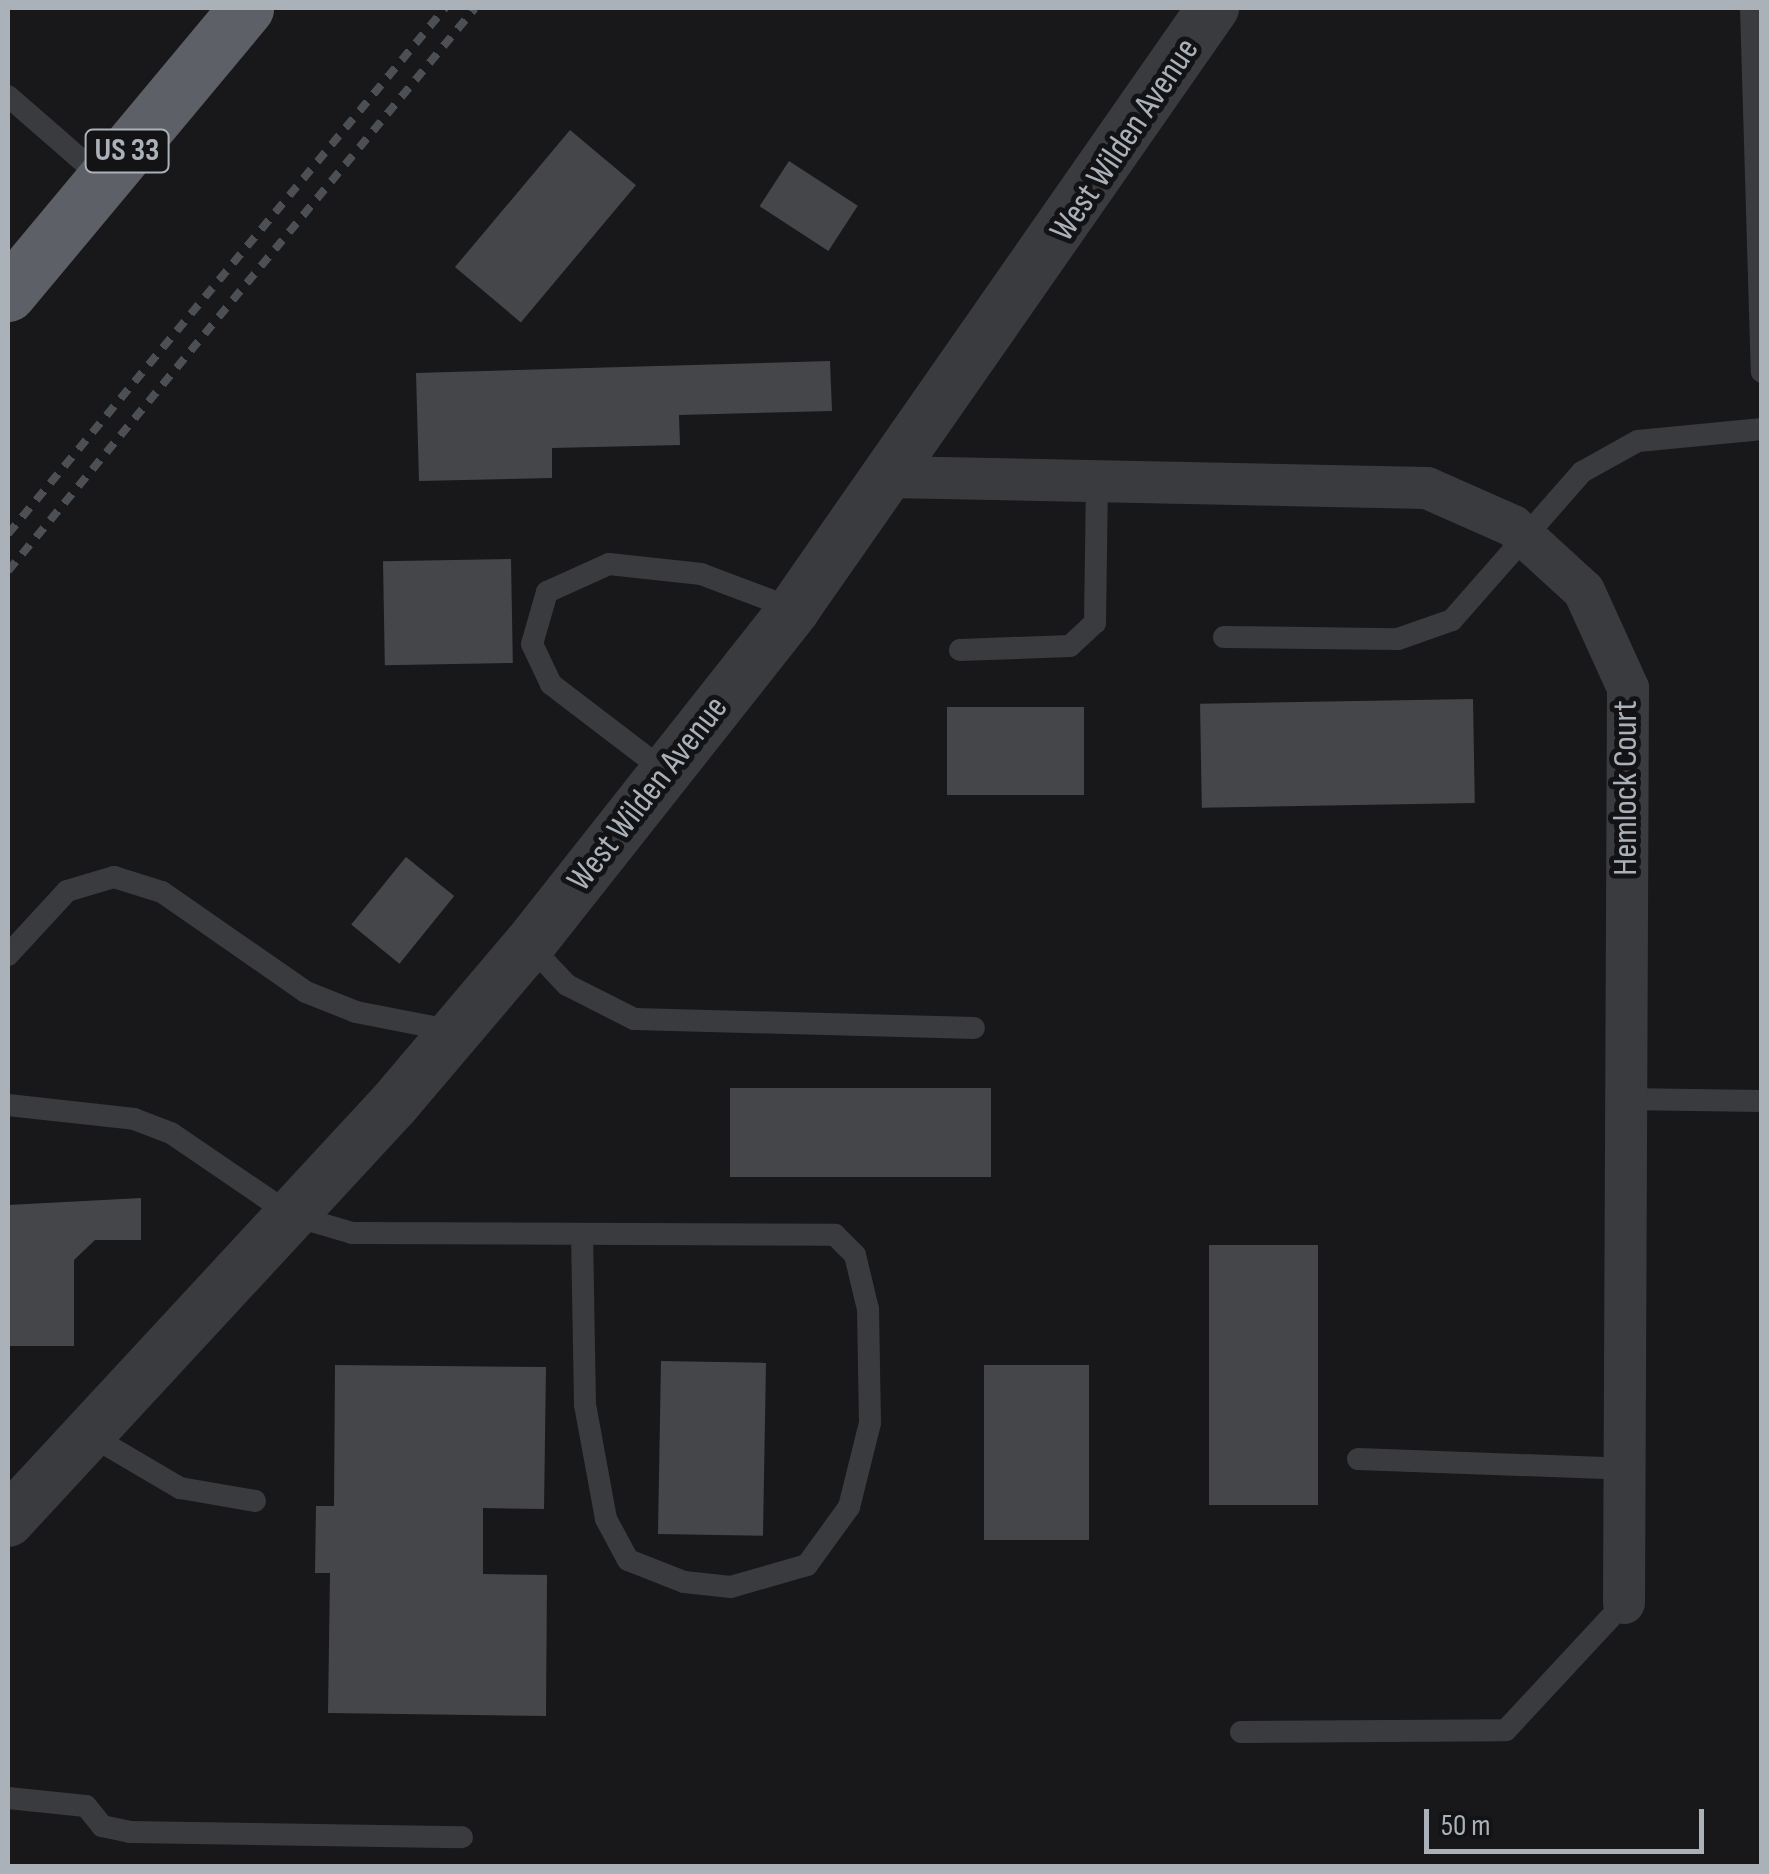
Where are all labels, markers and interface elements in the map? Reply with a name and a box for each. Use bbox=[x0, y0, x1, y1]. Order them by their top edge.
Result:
street label: West Wilden Avenue bbox=[1042, 31, 1208, 249]
road number: US 33 bbox=[84, 124, 170, 178]
street label: West Wilden Avenue bbox=[559, 688, 737, 900]
street label: Hemlock Court bbox=[1605, 700, 1647, 876]
scale bar bbox=[1429, 1789, 1709, 1851]
text: 50 m bbox=[1441, 1808, 1490, 1844]

